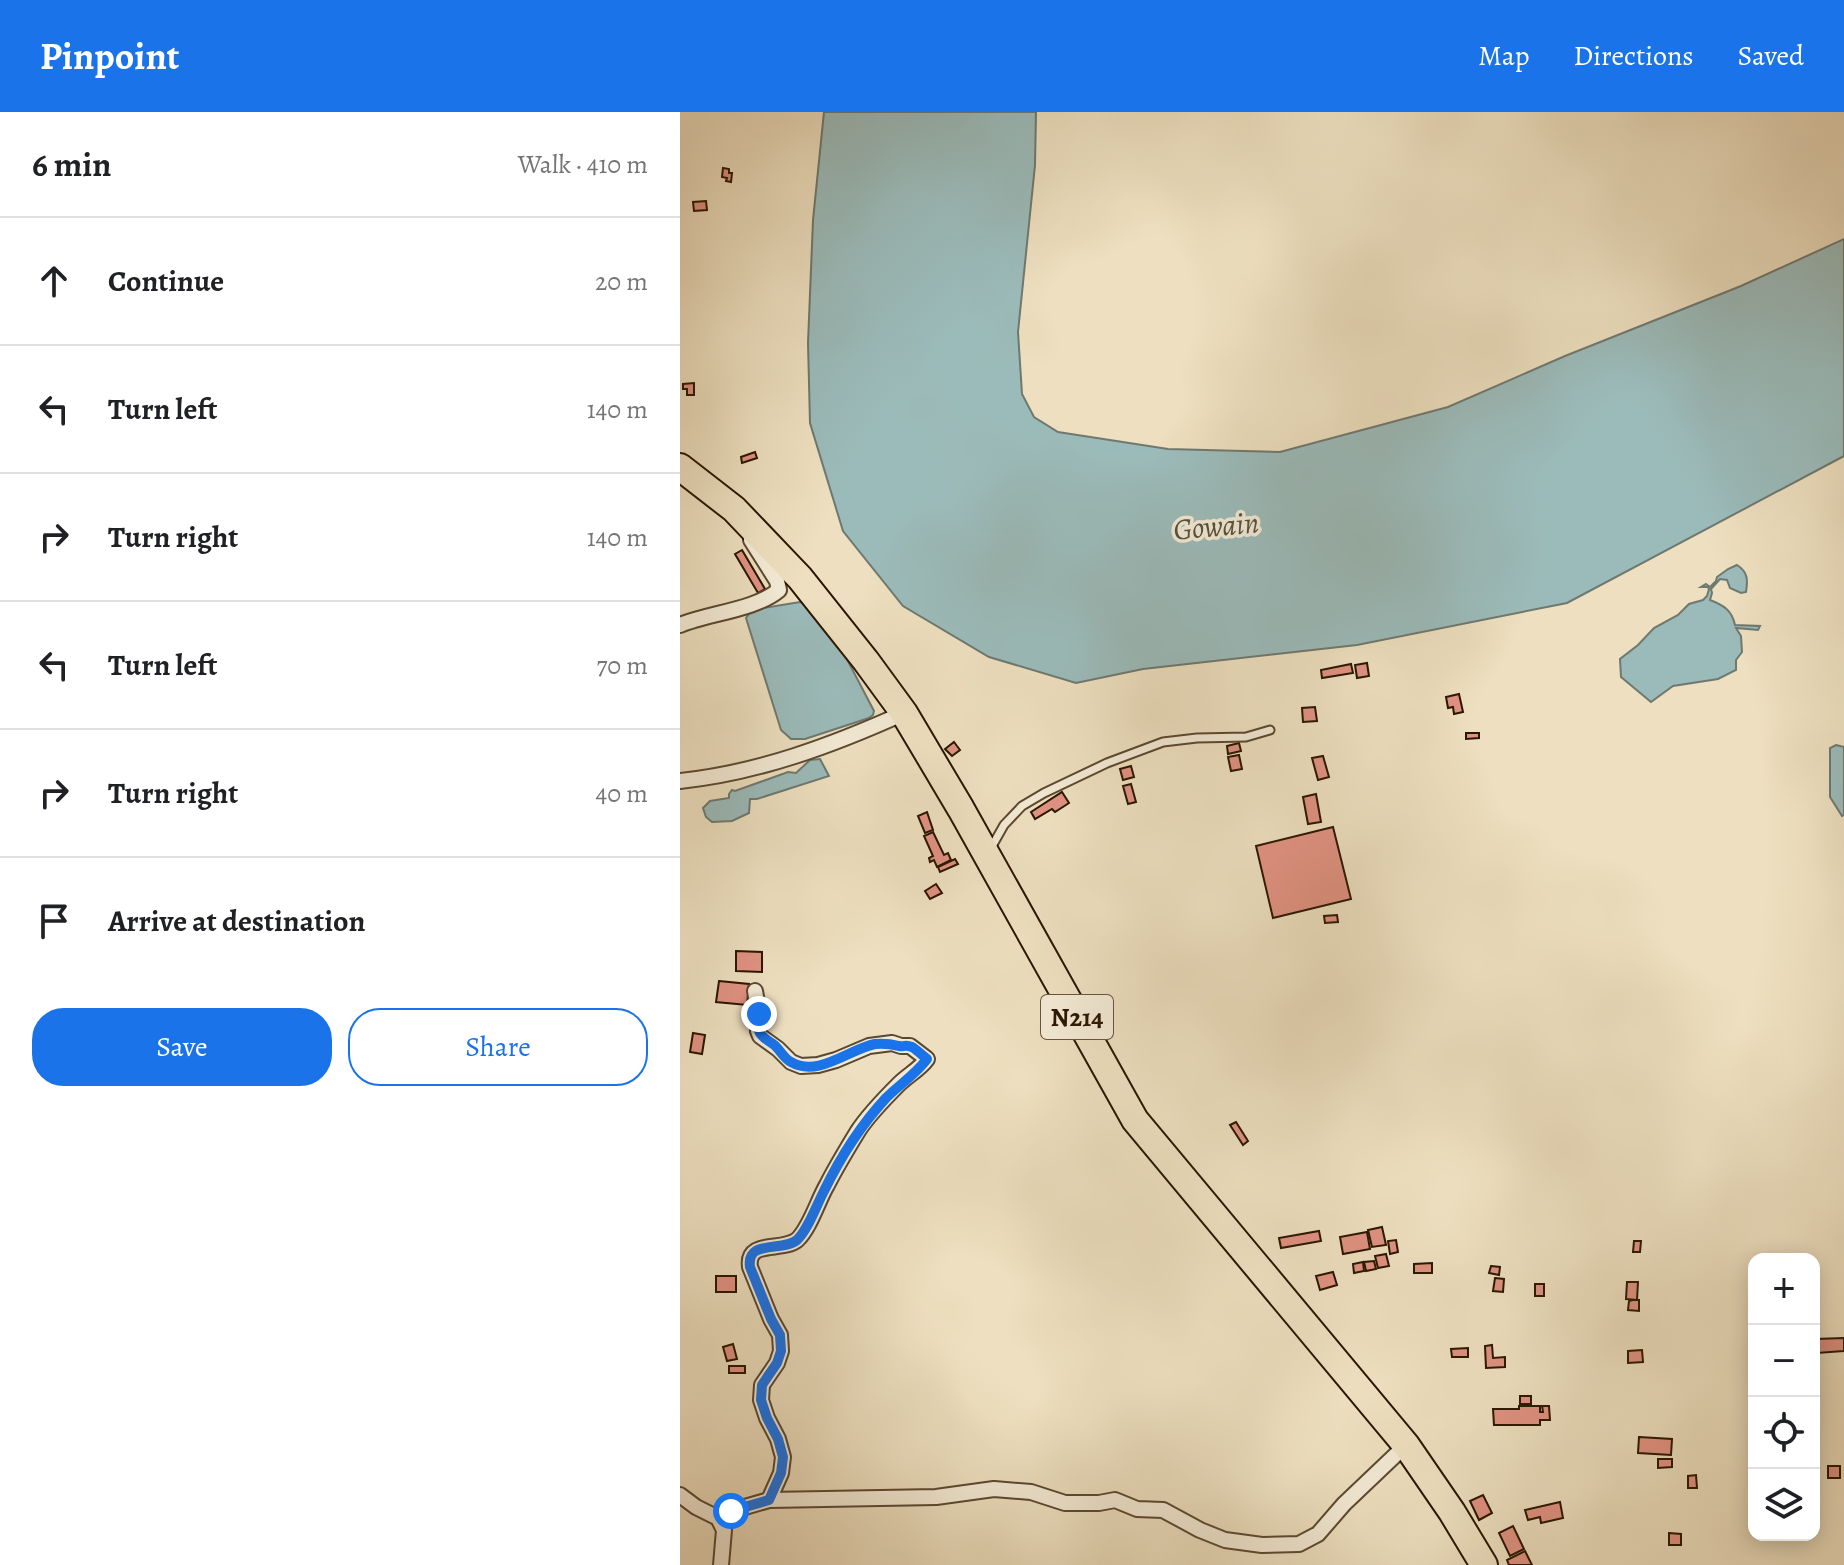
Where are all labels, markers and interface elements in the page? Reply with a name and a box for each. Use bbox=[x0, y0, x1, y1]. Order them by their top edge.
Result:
text: Pinpoint bbox=[40, 30, 179, 82]
text: Map bbox=[1478, 37, 1529, 75]
text: Directions bbox=[1573, 37, 1694, 75]
text: Saved bbox=[1738, 37, 1804, 75]
text: 6 min bbox=[32, 141, 111, 188]
text: Walk · 410 m bbox=[518, 147, 648, 182]
icon: ahead bbox=[32, 259, 76, 303]
text: Continue bbox=[108, 261, 224, 301]
text: 20 m bbox=[595, 264, 648, 299]
icon: left bbox=[32, 387, 76, 431]
text: Turn left bbox=[108, 389, 217, 429]
text: 140 m bbox=[587, 392, 648, 427]
water label: Gowain bbox=[1172, 502, 1260, 550]
icon: right bbox=[32, 515, 76, 559]
text: Turn right bbox=[108, 517, 238, 557]
text: 140 m bbox=[587, 520, 648, 555]
icon: left bbox=[32, 643, 76, 687]
text: Turn left bbox=[108, 645, 217, 685]
text: 70 m bbox=[596, 648, 648, 683]
icon: right bbox=[32, 771, 76, 815]
text: Turn right bbox=[108, 773, 238, 813]
text: 40 m bbox=[596, 776, 648, 811]
icon: arrive bbox=[32, 899, 76, 943]
text: Arrive at destination bbox=[108, 901, 365, 941]
road number: N214 bbox=[1041, 995, 1113, 1039]
route end bbox=[741, 996, 777, 1032]
button: Save bbox=[32, 1008, 332, 1086]
button: Share bbox=[348, 1008, 648, 1086]
map controls bbox=[1748, 1253, 1820, 1541]
button: + bbox=[1748, 1253, 1820, 1325]
button: − bbox=[1748, 1325, 1820, 1397]
button: locate bbox=[1748, 1397, 1820, 1469]
button: layers bbox=[1748, 1469, 1820, 1541]
route start bbox=[713, 1493, 749, 1529]

